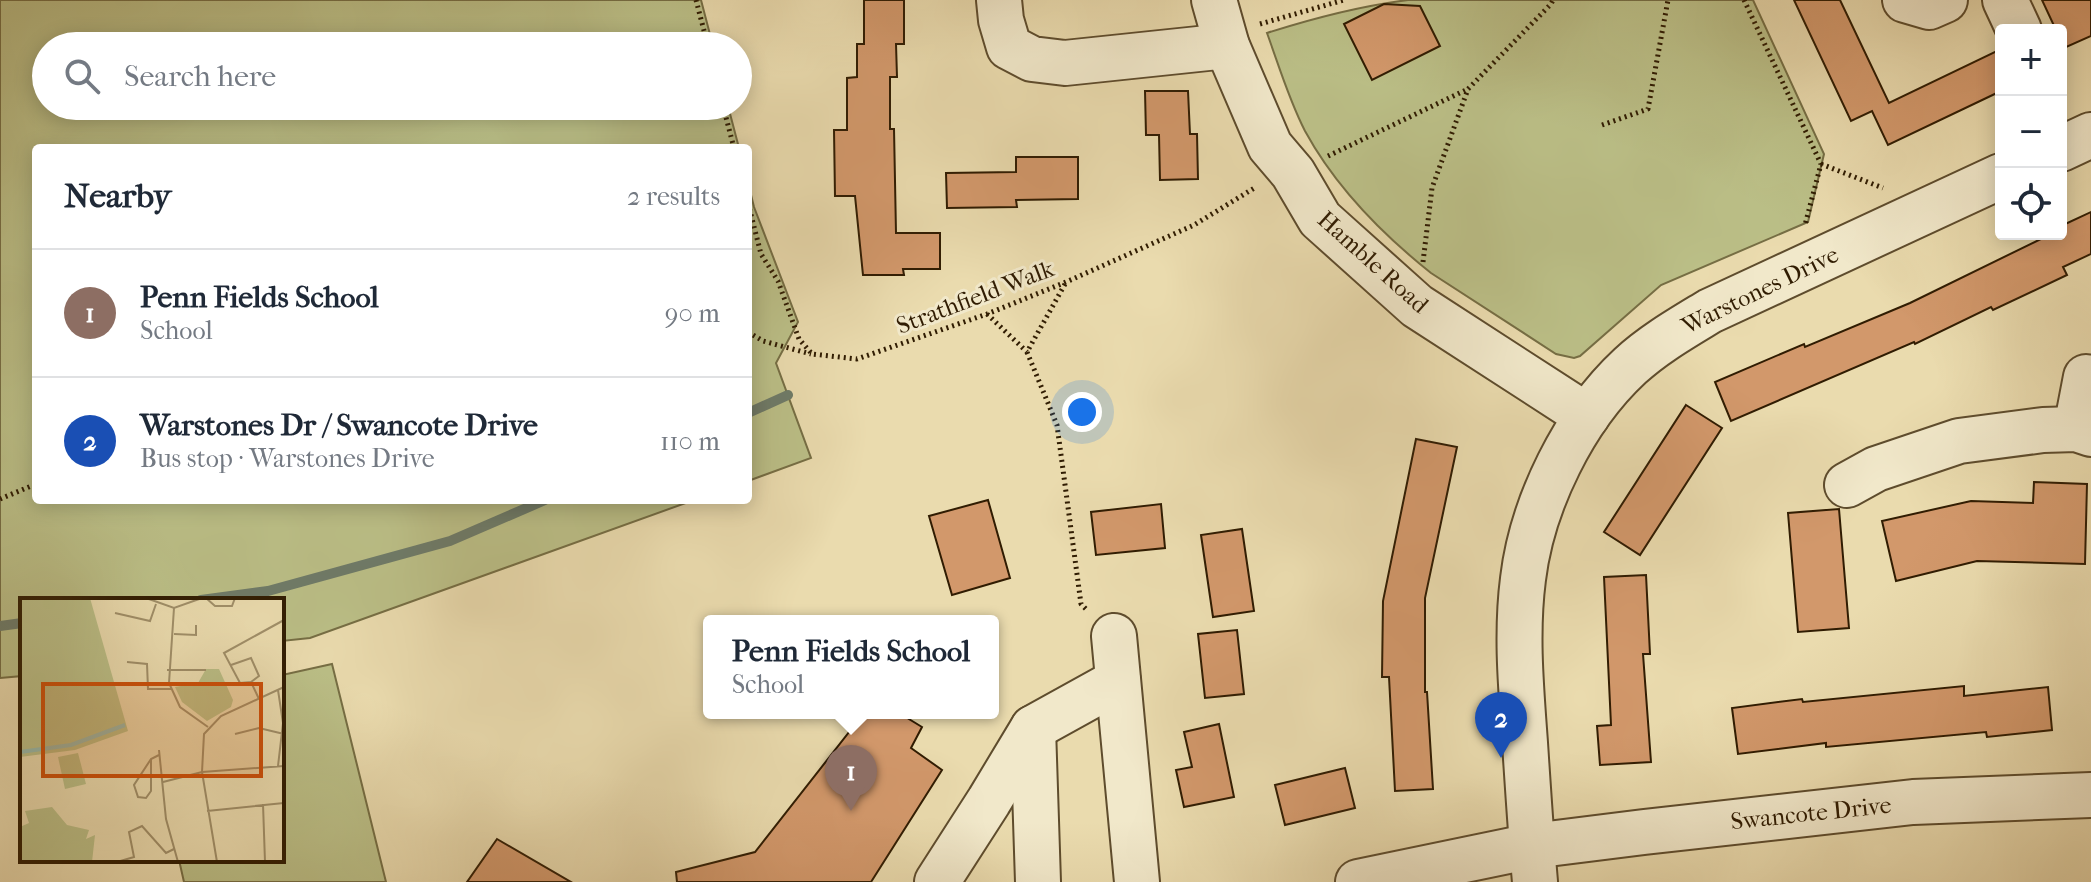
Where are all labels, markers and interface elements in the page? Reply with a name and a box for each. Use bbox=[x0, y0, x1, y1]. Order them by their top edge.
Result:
map controls bbox=[1995, 24, 2067, 240]
button: + bbox=[1995, 24, 2067, 96]
search box bbox=[32, 32, 752, 120]
icon: search bbox=[60, 54, 104, 98]
text: Search here bbox=[124, 59, 276, 94]
button: − bbox=[1995, 96, 2067, 168]
button: locate bbox=[1995, 168, 2067, 240]
text: Nearby bbox=[64, 176, 171, 216]
text: 2 results bbox=[627, 181, 720, 212]
street label: Hamble Road bbox=[1312, 205, 1435, 320]
street label: Warstones Drive bbox=[1676, 240, 1843, 340]
street label: Strathfield Walk bbox=[892, 254, 1058, 340]
text: Penn Fields School bbox=[140, 280, 379, 315]
text: 1 bbox=[85, 298, 95, 329]
text: 90 m bbox=[665, 298, 720, 329]
text: School bbox=[140, 315, 213, 346]
your location bbox=[1062, 392, 1102, 432]
text: Warstones Dr / Swancote Drive bbox=[140, 408, 538, 443]
text: 2 bbox=[83, 426, 97, 457]
text: 110 m bbox=[660, 426, 720, 457]
text: Bus stop · Warstones Drive bbox=[140, 443, 435, 474]
inset map bbox=[20, 598, 284, 862]
popup bbox=[703, 615, 999, 719]
text: Penn Fields School bbox=[732, 634, 970, 669]
text: School bbox=[732, 669, 804, 700]
pin: 2 bbox=[1475, 692, 1527, 758]
pin: 1 bbox=[825, 745, 877, 811]
street label: Swancote Drive bbox=[1729, 791, 1893, 835]

